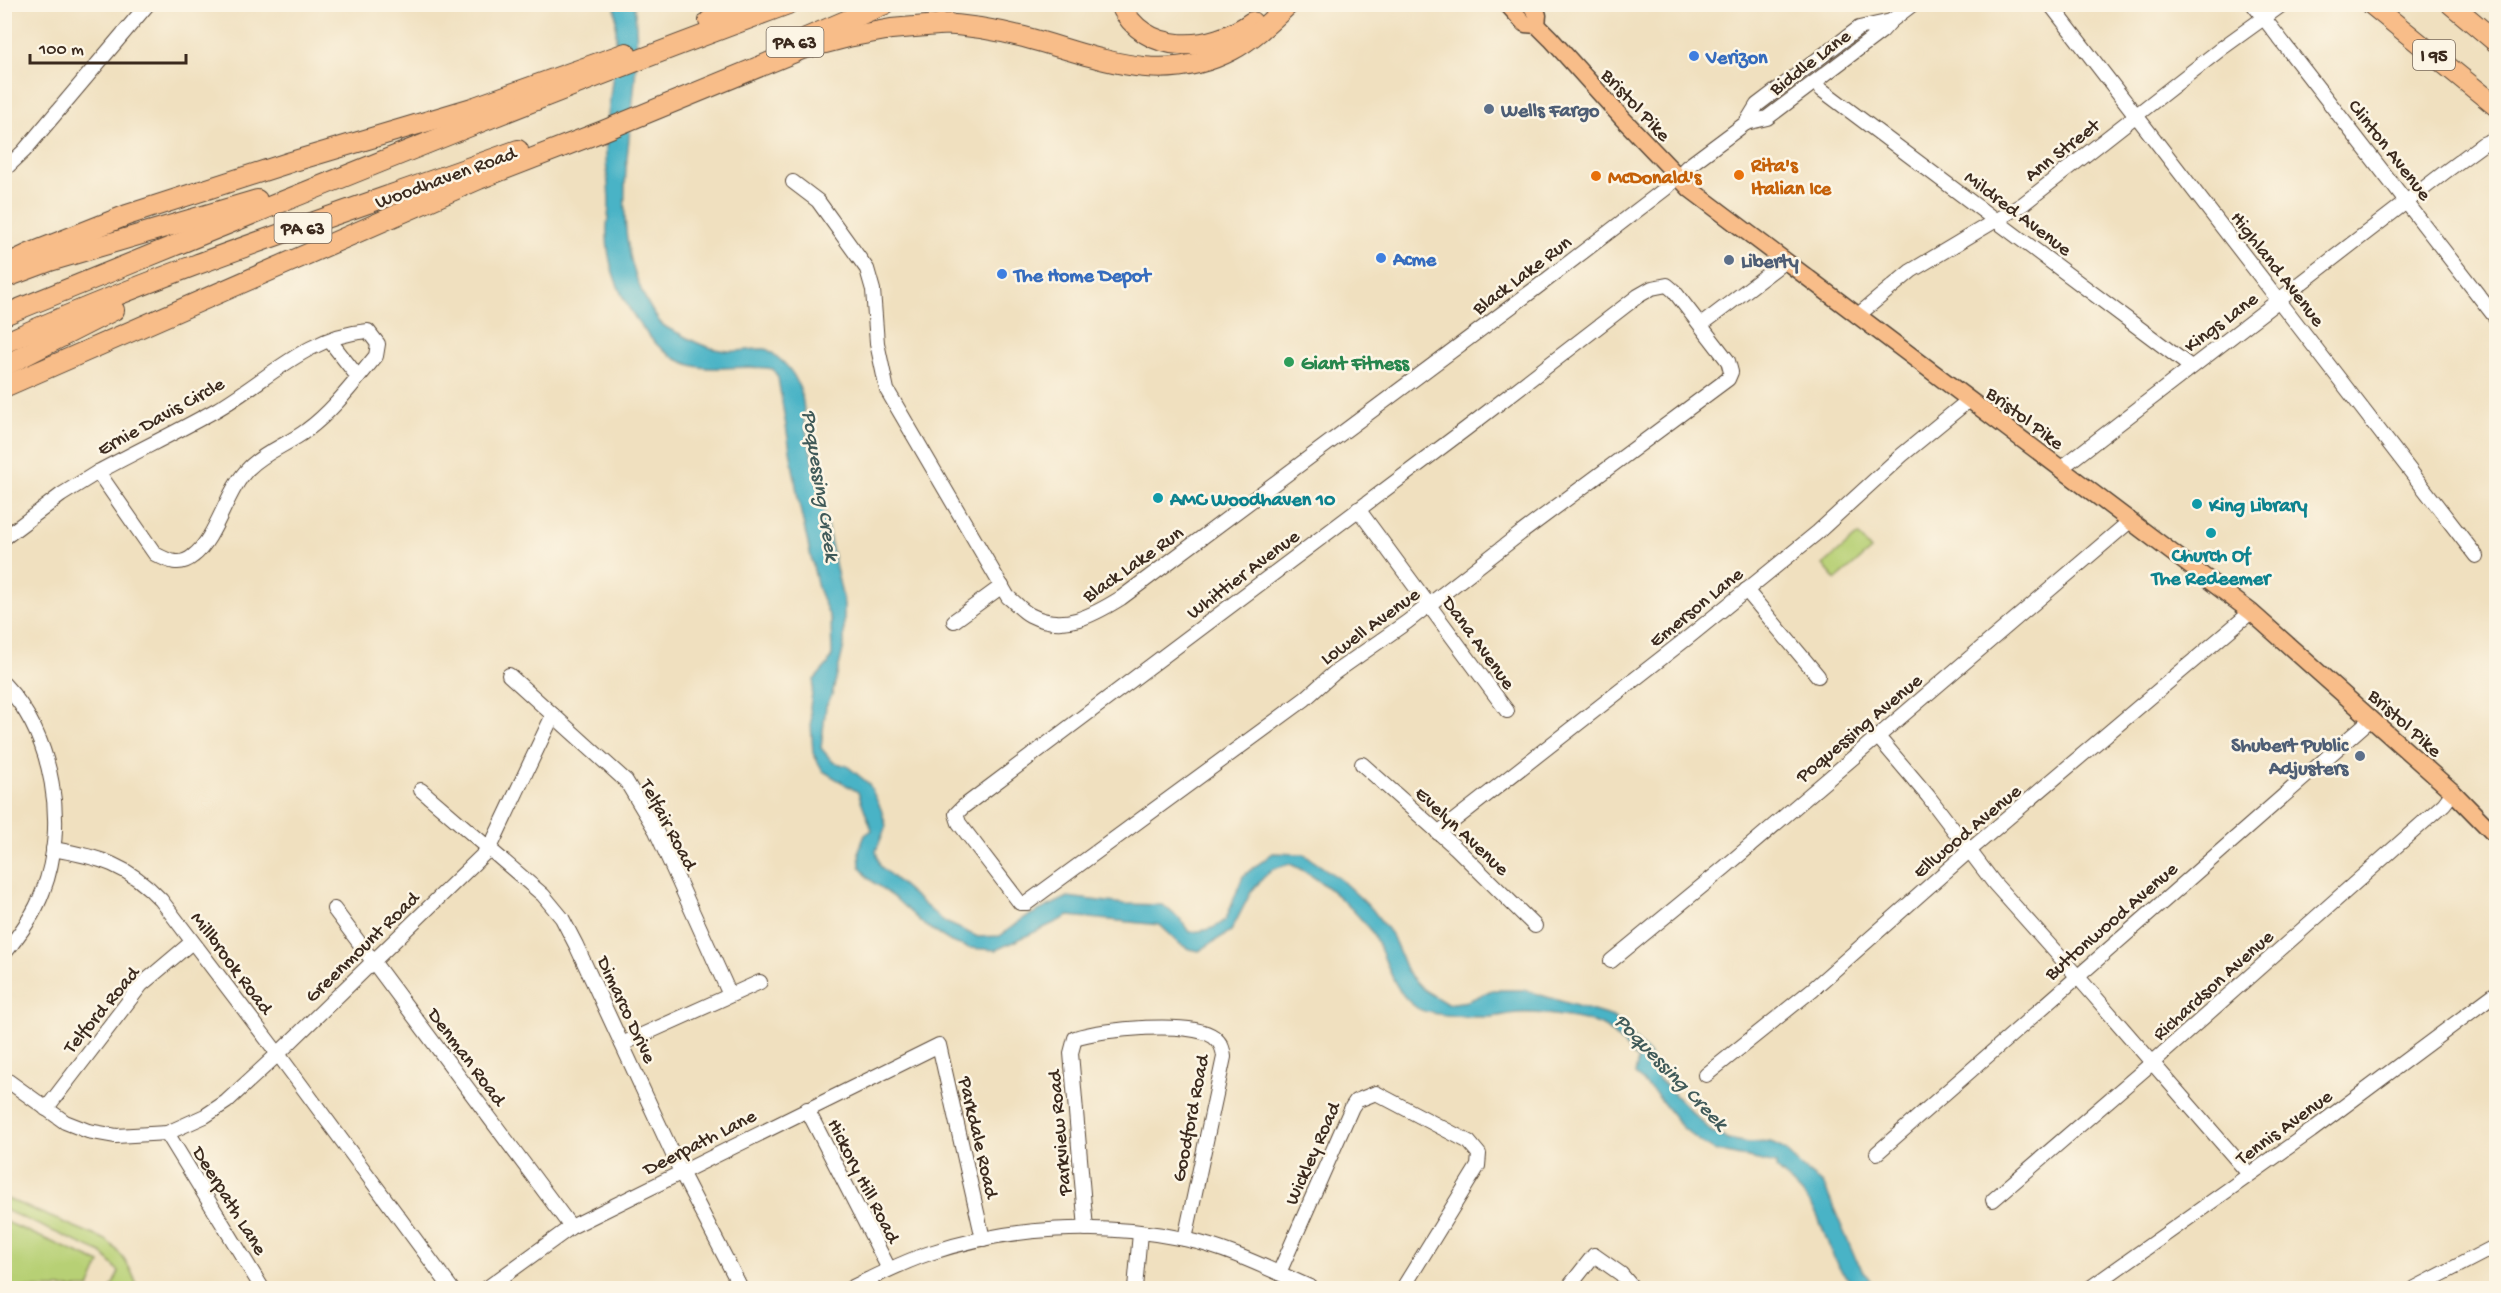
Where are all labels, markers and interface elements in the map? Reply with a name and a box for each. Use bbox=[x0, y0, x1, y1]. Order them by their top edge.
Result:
street label: Biddle Lane bbox=[1765, 25, 1857, 102]
scale bar bbox=[30, 27, 186, 65]
road number: PA 63 bbox=[766, 27, 824, 57]
text: 100 m bbox=[38, 40, 84, 61]
road number: I 95 bbox=[2413, 40, 2455, 70]
place label: Verizon bbox=[1705, 48, 1768, 71]
marker: Verizon bbox=[1687, 49, 1701, 63]
street label: Bristol Pike bbox=[1594, 64, 1674, 148]
street label: Clinton Avenue bbox=[2342, 96, 2435, 207]
place label: Wells Fargo bbox=[1500, 101, 1600, 124]
marker: Wells Fargo bbox=[1482, 102, 1496, 116]
street label: Ann Street bbox=[2021, 114, 2107, 188]
street label: Woodhaven Road bbox=[373, 142, 522, 215]
place label: Rita's Italian Ice bbox=[1750, 156, 1832, 202]
street label: Mildred Avenue bbox=[1959, 167, 2076, 263]
place label: McDonald's bbox=[1608, 168, 1703, 191]
marker: Rita's Italian Ice bbox=[1732, 168, 1746, 182]
marker: McDonald's bbox=[1589, 169, 1603, 183]
street label: Highland Avenue bbox=[2224, 208, 2329, 333]
road number: PA 63 bbox=[274, 213, 332, 243]
street label: Black Lake Run bbox=[1468, 232, 1578, 322]
place label: Acme bbox=[1392, 250, 1437, 273]
marker: Acme bbox=[1374, 251, 1388, 265]
place label: Liberty bbox=[1741, 252, 1799, 275]
marker: Liberty bbox=[1722, 253, 1736, 267]
place label: The Home Depot bbox=[1012, 266, 1152, 289]
marker: The Home Depot bbox=[995, 267, 1009, 281]
street label: Kings Lane bbox=[2181, 288, 2264, 359]
place label: Giant Fitness bbox=[1301, 354, 1410, 377]
marker: Giant Fitness bbox=[1282, 355, 1296, 369]
street label: Ernie Davis Circle bbox=[94, 373, 230, 462]
street label: Bristol Pike bbox=[1980, 383, 2068, 457]
water label: Poquessing Creek bbox=[794, 408, 843, 565]
place label: AMC Woodhaven 10 bbox=[1169, 490, 1336, 513]
marker: AMC Woodhaven 10 bbox=[1151, 491, 1165, 505]
place label: King Library bbox=[2208, 496, 2307, 519]
marker: King Library bbox=[2190, 497, 2204, 511]
street label: Black Lake Run bbox=[1078, 522, 1189, 610]
street label: Whittier Avenue bbox=[1183, 526, 1305, 626]
marker: Church Of The Redeemer bbox=[2204, 526, 2218, 540]
place label: Church Of The Redeemer bbox=[2150, 546, 2272, 592]
street label: Emerson Lane bbox=[1646, 563, 1749, 654]
street label: Lowell Avenue bbox=[1317, 584, 1426, 672]
street label: Dana Avenue bbox=[1434, 591, 1519, 696]
street label: Poquessing Avenue bbox=[1792, 670, 1929, 790]
street label: Bristol Pike bbox=[2361, 685, 2446, 764]
place label: Shubert Public Adjusters bbox=[2231, 736, 2350, 782]
marker: Shubert Public Adjusters bbox=[2353, 749, 2367, 763]
street label: Telfair Road bbox=[633, 775, 701, 877]
street label: Ellwood Avenue bbox=[1909, 780, 2028, 885]
street label: Evelyn Avenue bbox=[1409, 783, 1513, 882]
street label: Buttonwood Avenue bbox=[2040, 858, 2184, 987]
street label: Greenmount Road bbox=[302, 887, 427, 1009]
street label: Millbrook Road bbox=[184, 908, 278, 1022]
street label: Richardson Avenue bbox=[2149, 926, 2280, 1047]
street label: Dimarco Drive bbox=[589, 952, 660, 1068]
street label: Telford Road bbox=[59, 961, 147, 1060]
street label: Denman Road bbox=[420, 1003, 511, 1113]
water label: Poquessing Creek bbox=[1608, 1010, 1733, 1139]
street label: Goodford Road bbox=[1169, 1051, 1216, 1184]
street label: Parkview Road bbox=[1044, 1067, 1079, 1197]
street label: Parkdale Road bbox=[951, 1074, 1002, 1203]
street label: Tennis Avenue bbox=[2232, 1086, 2338, 1172]
street label: Wickley Road bbox=[1281, 1097, 1348, 1209]
street label: Deerpath Lane bbox=[639, 1106, 761, 1183]
street label: Hickory Hill Road bbox=[821, 1116, 904, 1250]
street label: Deerpath Lane bbox=[184, 1142, 271, 1261]

